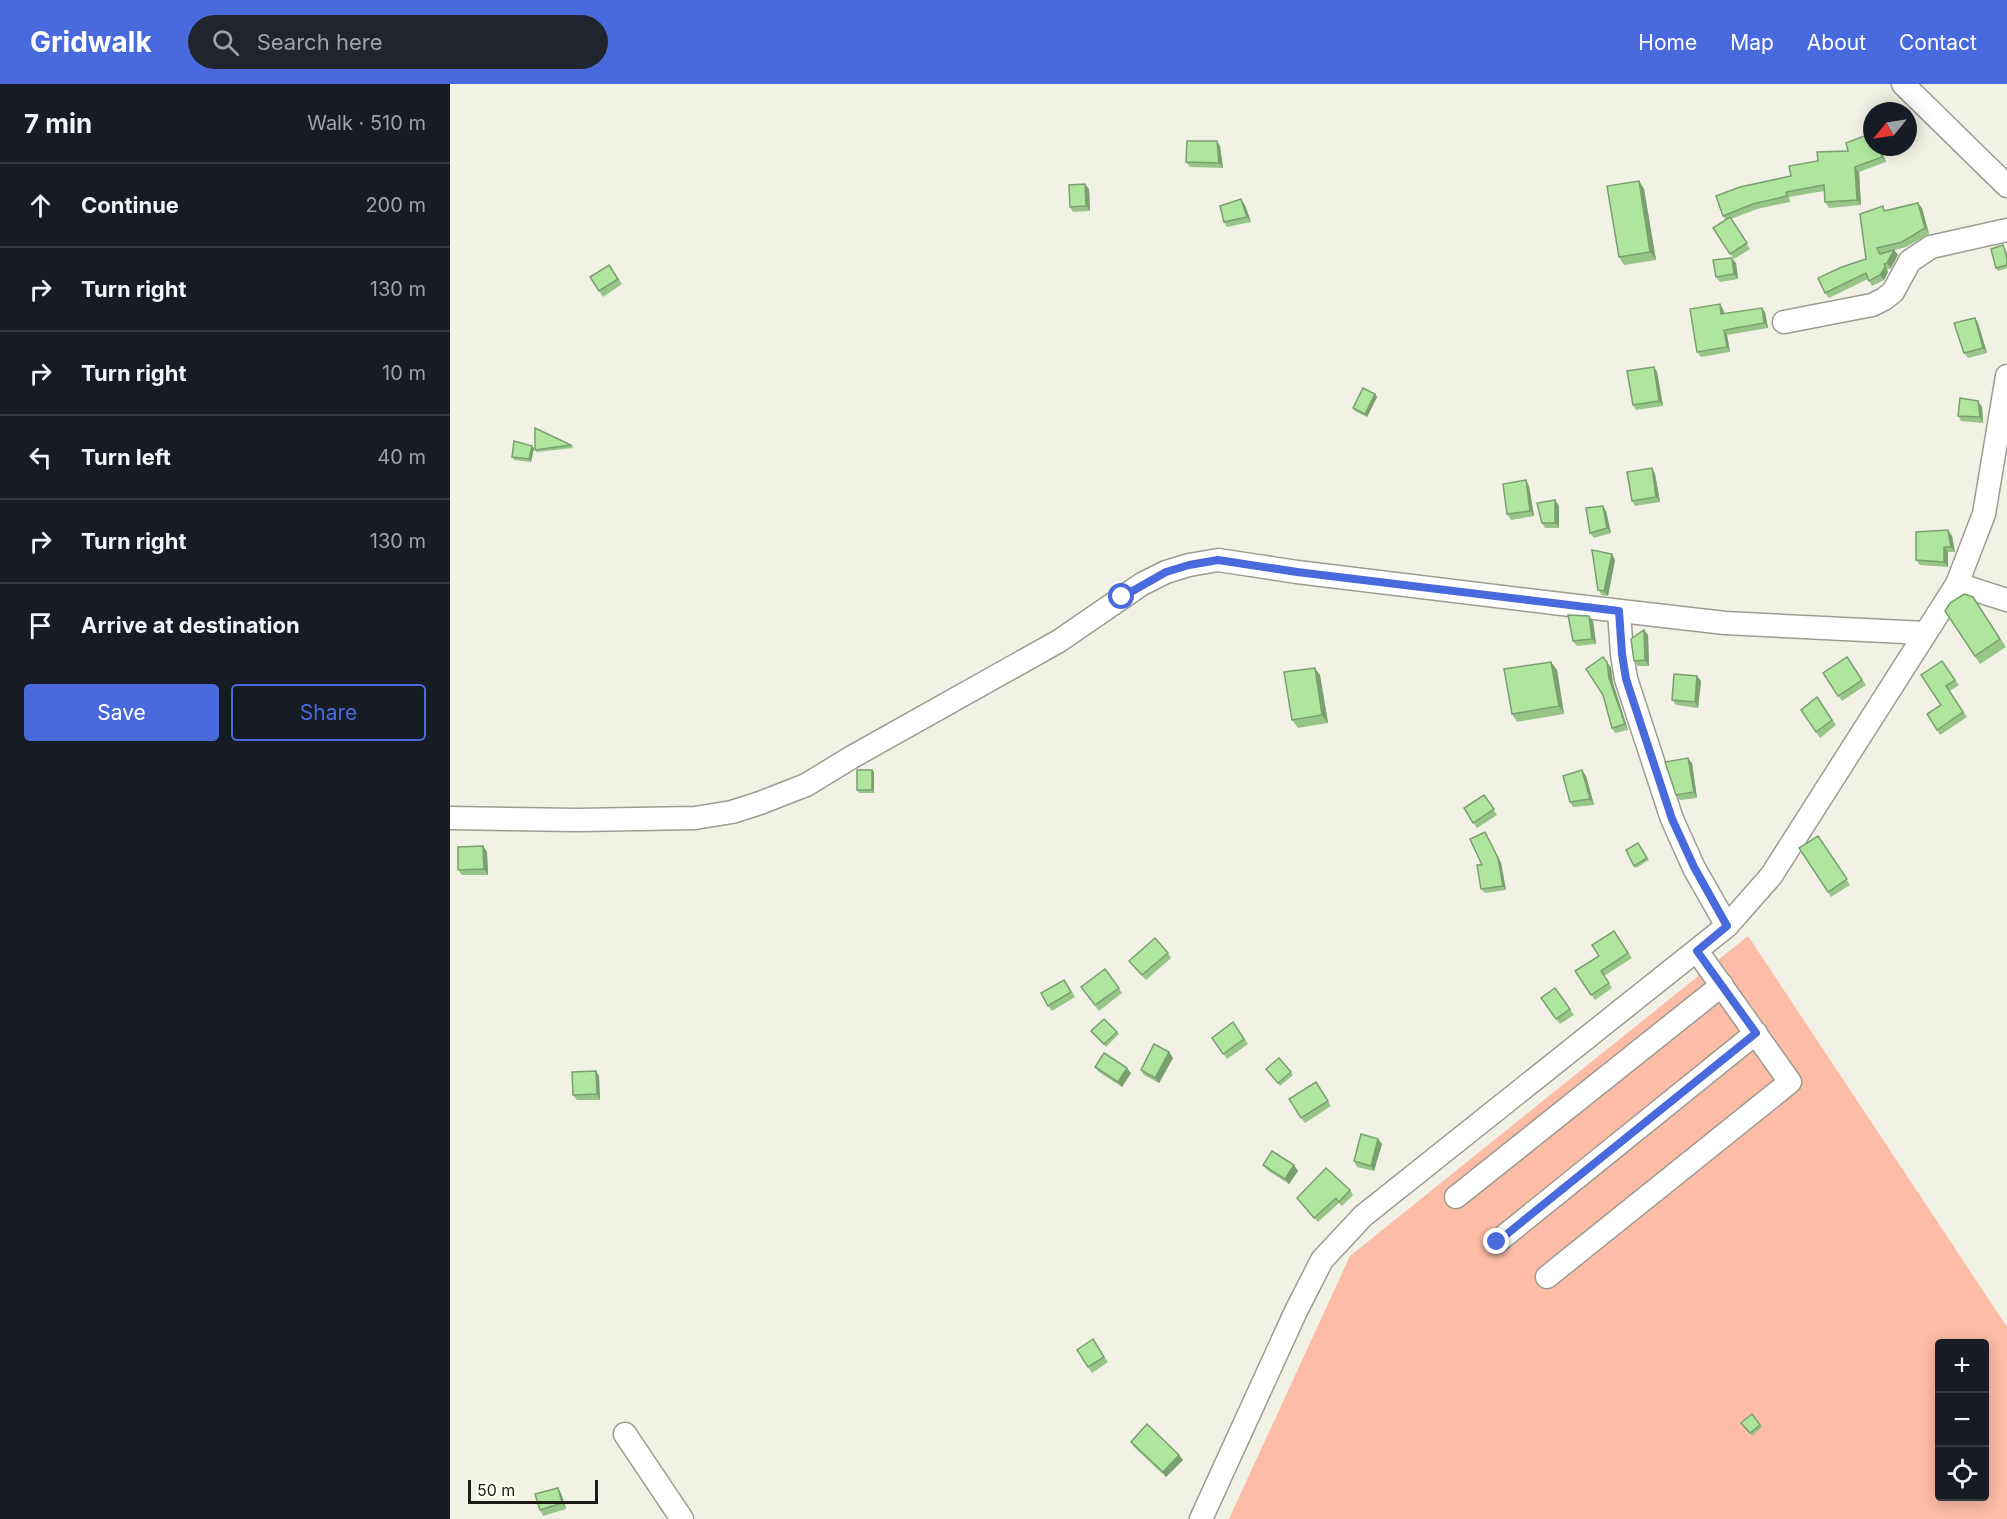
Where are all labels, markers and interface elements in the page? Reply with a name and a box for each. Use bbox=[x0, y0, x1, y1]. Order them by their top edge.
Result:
search box bbox=[188, 15, 608, 69]
text: Gridwalk bbox=[30, 25, 152, 59]
icon: search bbox=[209, 26, 242, 59]
text: Search here bbox=[257, 29, 382, 55]
text: Home bbox=[1638, 30, 1697, 55]
text: Map bbox=[1730, 30, 1774, 55]
text: About bbox=[1807, 30, 1866, 55]
text: Contact bbox=[1899, 30, 1977, 55]
north arrow bbox=[1863, 102, 1917, 156]
text: 7 min bbox=[24, 108, 92, 139]
text: Walk · 510 m bbox=[307, 111, 426, 135]
icon: ahead bbox=[24, 189, 57, 222]
text: Continue bbox=[81, 192, 179, 218]
text: 200 m bbox=[365, 193, 426, 217]
icon: right bbox=[24, 273, 57, 306]
text: Turn right bbox=[81, 276, 187, 302]
text: 130 m bbox=[370, 277, 426, 301]
icon: right bbox=[24, 357, 57, 390]
text: Turn right bbox=[81, 360, 187, 386]
text: 10 m bbox=[382, 361, 426, 385]
icon: left bbox=[24, 441, 57, 474]
text: Turn left bbox=[81, 444, 171, 470]
text: 40 m bbox=[377, 445, 426, 469]
icon: right bbox=[24, 525, 57, 558]
text: Turn right bbox=[81, 528, 187, 554]
text: 130 m bbox=[370, 529, 426, 553]
route start bbox=[1108, 583, 1134, 609]
icon: arrive bbox=[24, 609, 57, 642]
text: Arrive at destination bbox=[81, 612, 300, 638]
button: Save bbox=[24, 684, 219, 741]
button: Share bbox=[231, 684, 426, 741]
route end bbox=[1483, 1228, 1509, 1254]
map controls bbox=[1935, 1339, 1989, 1501]
button: + bbox=[1935, 1339, 1989, 1393]
button: − bbox=[1935, 1393, 1989, 1447]
button: locate bbox=[1935, 1447, 1989, 1501]
scale bar bbox=[468, 1477, 598, 1504]
text: 50 m bbox=[477, 1480, 515, 1500]

